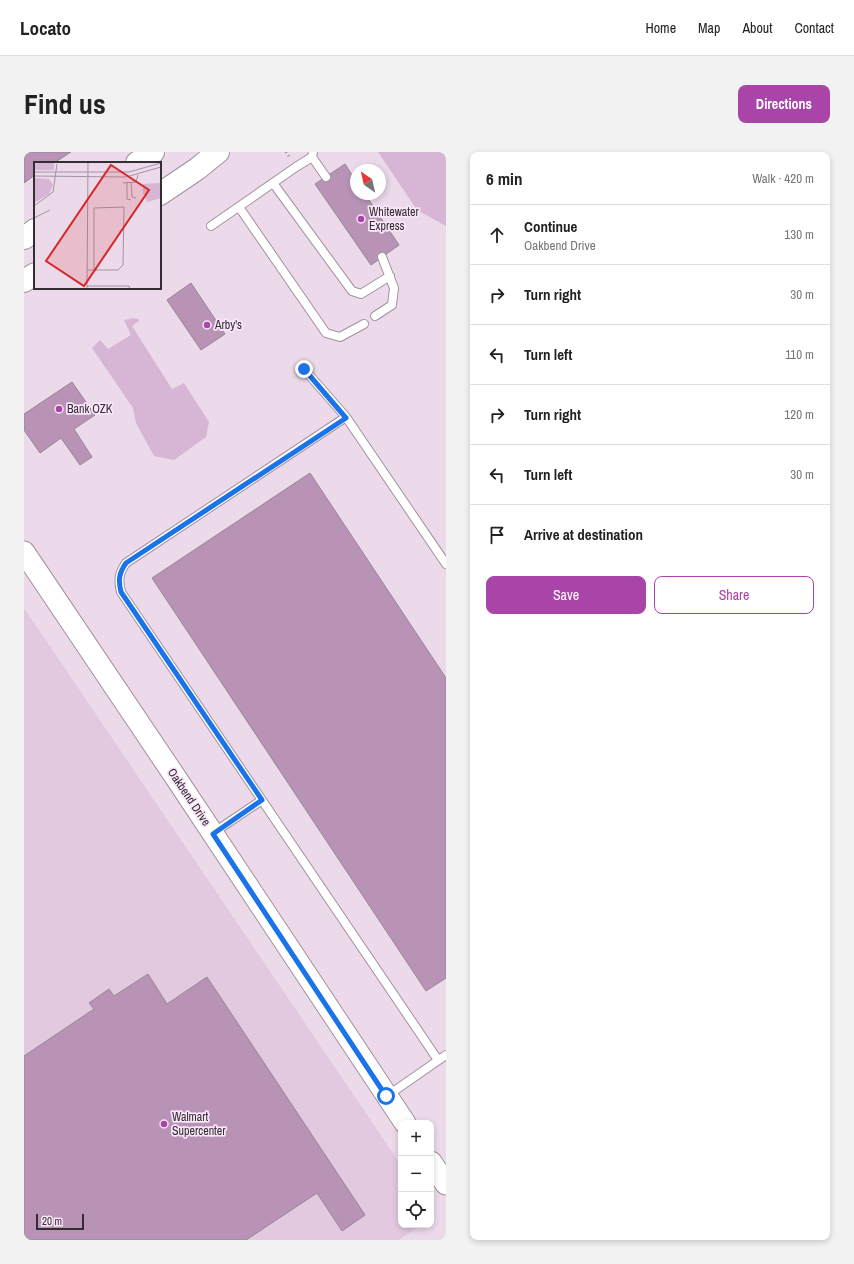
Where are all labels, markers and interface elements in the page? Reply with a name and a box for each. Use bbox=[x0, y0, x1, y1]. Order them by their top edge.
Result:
text: Locato bbox=[20, 15, 71, 41]
text: Home bbox=[645, 19, 676, 37]
text: Map bbox=[698, 19, 720, 37]
text: About bbox=[742, 19, 772, 37]
text: Contact bbox=[794, 19, 834, 37]
text: Find us bbox=[24, 85, 106, 123]
button: Directions bbox=[738, 85, 830, 123]
inset map bbox=[34, 162, 161, 289]
north arrow bbox=[350, 164, 386, 200]
text: 6 min bbox=[486, 167, 522, 190]
text: Walk · 420 m bbox=[752, 170, 814, 187]
place label: Whitewater Express bbox=[369, 204, 419, 234]
marker: Whitewater Express bbox=[356, 214, 366, 224]
text: Continue bbox=[524, 216, 577, 237]
icon: ahead bbox=[486, 224, 508, 246]
text: 130 m bbox=[784, 226, 814, 243]
text: Oakbend Drive bbox=[524, 237, 596, 254]
icon: right bbox=[486, 284, 508, 306]
text: Turn right bbox=[524, 284, 581, 305]
text: 30 m bbox=[790, 286, 814, 303]
place label: Arby's bbox=[214, 317, 242, 333]
marker: Arby's bbox=[202, 320, 212, 330]
icon: left bbox=[486, 344, 508, 366]
text: Turn left bbox=[524, 344, 572, 365]
text: 110 m bbox=[785, 346, 814, 363]
route end bbox=[295, 360, 313, 378]
place label: Bank OZK bbox=[67, 401, 113, 417]
marker: Bank OZK bbox=[54, 404, 64, 414]
icon: right bbox=[486, 404, 508, 426]
text: Turn right bbox=[524, 404, 581, 425]
text: 120 m bbox=[784, 406, 814, 423]
icon: left bbox=[486, 464, 508, 486]
text: Turn left bbox=[524, 464, 572, 485]
text: 30 m bbox=[790, 466, 814, 483]
icon: arrive bbox=[486, 524, 508, 546]
text: Arrive at destination bbox=[524, 524, 643, 545]
button: Save bbox=[486, 576, 646, 614]
button: Share bbox=[654, 576, 814, 614]
street label: Oakbend Drive bbox=[164, 765, 214, 829]
route start bbox=[377, 1087, 395, 1105]
place label: Walmart Supercenter bbox=[172, 1109, 226, 1139]
marker: Walmart Supercenter bbox=[159, 1119, 169, 1129]
map controls bbox=[398, 1120, 434, 1228]
button: + bbox=[398, 1120, 434, 1156]
button: − bbox=[398, 1156, 434, 1192]
button: locate bbox=[398, 1192, 434, 1228]
scale bar bbox=[36, 1212, 84, 1231]
text: 20 m bbox=[42, 1214, 62, 1228]

